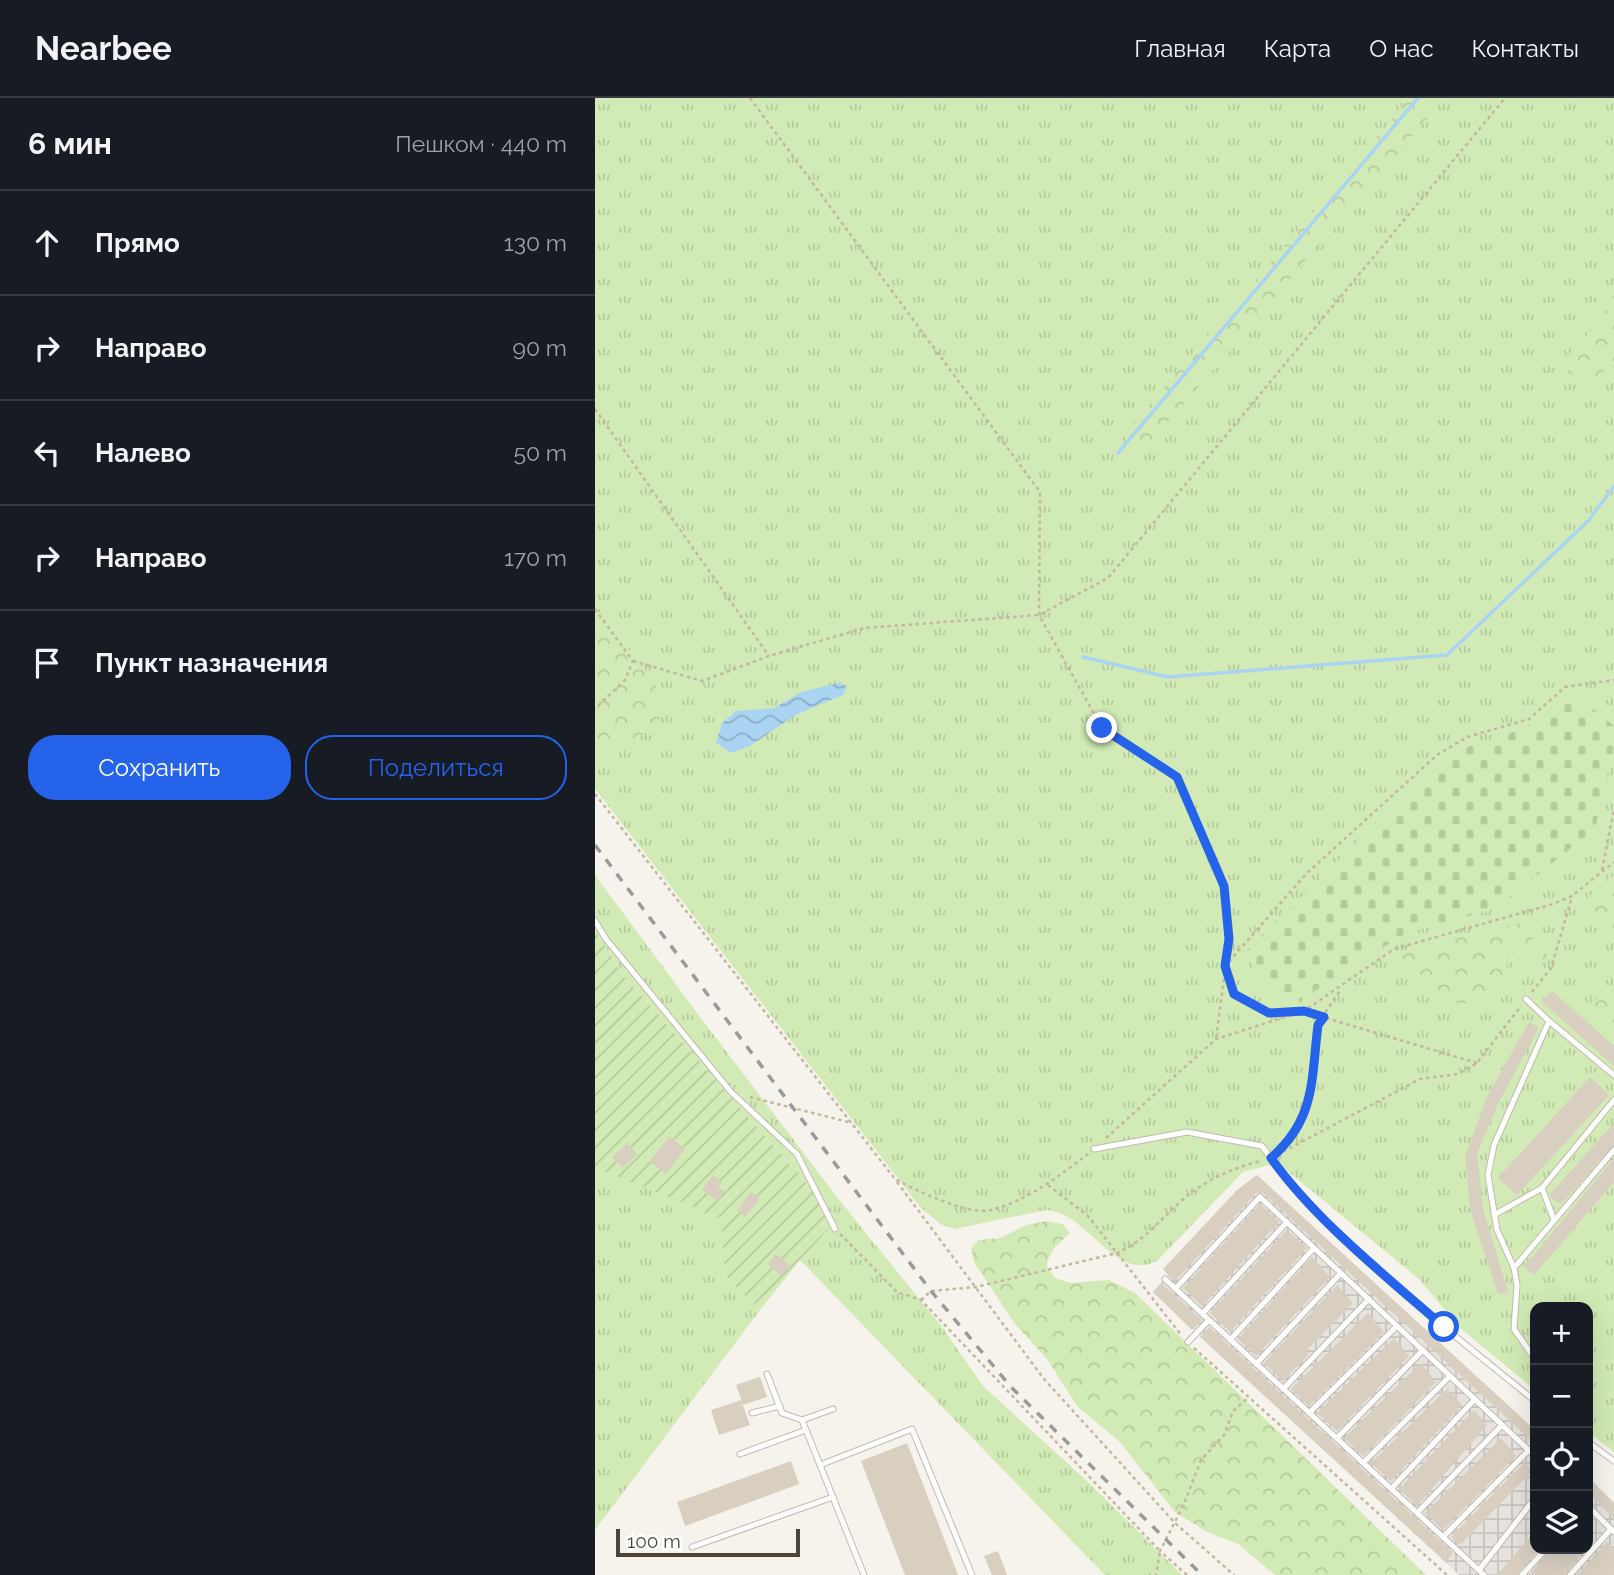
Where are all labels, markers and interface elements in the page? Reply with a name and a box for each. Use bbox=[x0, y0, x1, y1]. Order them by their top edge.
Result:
text: Nearbee bbox=[35, 29, 172, 68]
text: Главная bbox=[1134, 34, 1226, 63]
text: Карта bbox=[1264, 34, 1331, 63]
text: О нас bbox=[1369, 34, 1434, 63]
text: Контакты bbox=[1472, 34, 1579, 63]
text: 6 мин bbox=[28, 126, 112, 161]
text: Пешком · 440 m bbox=[395, 130, 567, 157]
icon: ahead bbox=[28, 224, 66, 262]
text: Прямо bbox=[95, 228, 180, 258]
text: 130 m bbox=[504, 229, 567, 256]
icon: right bbox=[28, 329, 66, 367]
text: Направо bbox=[95, 333, 206, 363]
text: 90 m bbox=[512, 334, 567, 361]
icon: left bbox=[28, 434, 66, 472]
text: Налево bbox=[95, 438, 191, 468]
text: 50 m bbox=[513, 439, 567, 466]
icon: right bbox=[28, 539, 66, 577]
text: Направо bbox=[95, 543, 206, 573]
text: 170 m bbox=[504, 544, 567, 571]
icon: arrive bbox=[28, 644, 66, 682]
text: Пункт назначения bbox=[95, 648, 328, 678]
route end bbox=[1086, 712, 1117, 743]
button: Сохранить bbox=[28, 735, 291, 800]
button: Поделиться bbox=[305, 735, 567, 800]
map controls bbox=[1530, 1302, 1593, 1554]
button: + bbox=[1530, 1302, 1593, 1365]
route start bbox=[1428, 1311, 1459, 1342]
button: − bbox=[1530, 1365, 1593, 1428]
button: locate bbox=[1530, 1428, 1593, 1491]
button: layers bbox=[1530, 1491, 1593, 1554]
scale bar bbox=[616, 1526, 800, 1558]
text: 100 m bbox=[627, 1530, 681, 1552]

